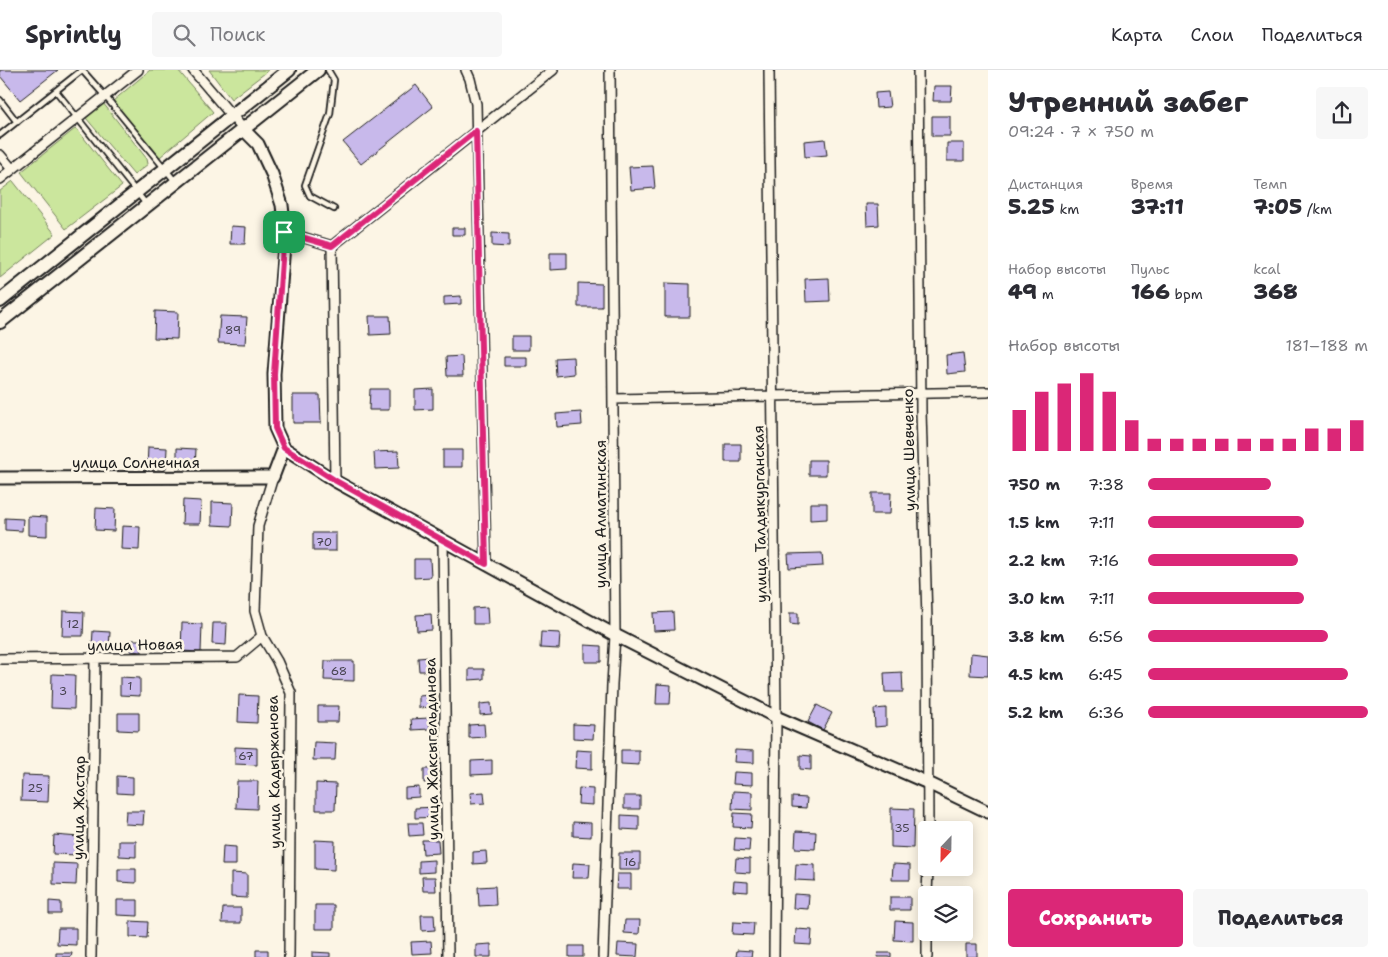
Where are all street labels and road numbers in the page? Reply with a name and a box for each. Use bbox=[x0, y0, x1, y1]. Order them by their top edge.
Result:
street label: улица Шевченко bbox=[898, 388, 920, 512]
street label: улица Талдыкурганская bbox=[748, 425, 772, 603]
street label: улица Алматинская bbox=[591, 440, 611, 588]
street label: улица Солнечная bbox=[72, 453, 200, 473]
street label: улица Новая bbox=[87, 634, 183, 656]
street label: улица Жаксыгельдинова bbox=[420, 657, 444, 841]
street label: улица Кадыржанова bbox=[263, 694, 285, 849]
street label: улица Жастар bbox=[68, 756, 90, 860]

